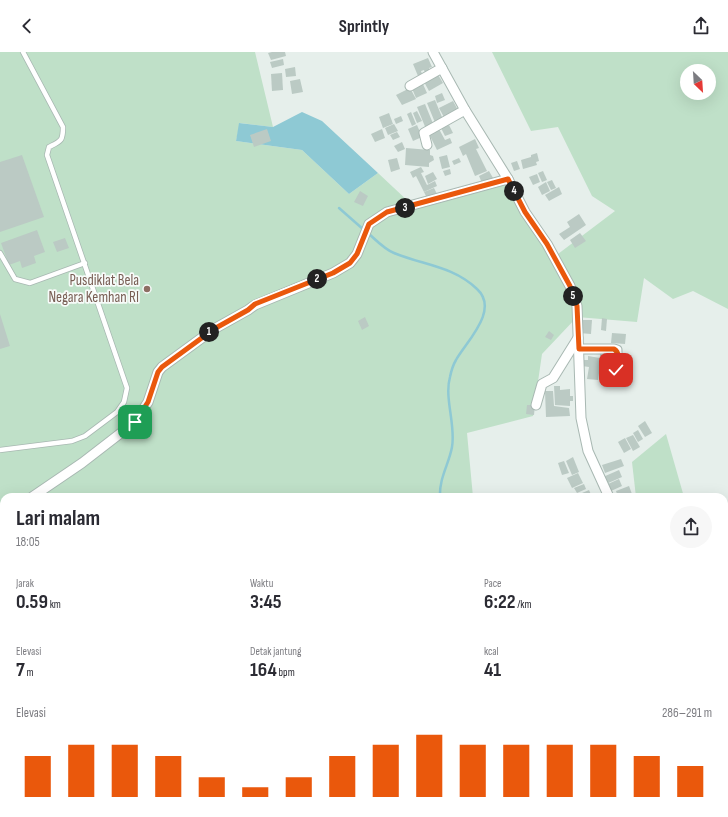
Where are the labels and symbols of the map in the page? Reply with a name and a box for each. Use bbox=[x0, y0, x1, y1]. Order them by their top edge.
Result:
north arrow bbox=[680, 64, 716, 100]
pin: 4 bbox=[504, 181, 524, 201]
pin: 3 bbox=[395, 198, 415, 218]
pin: 2 bbox=[307, 269, 327, 289]
place label: Pusdiklat Bela Negara Kemhan RI bbox=[48, 271, 139, 307]
marker: Pusdiklat Bela Negara Kemhan RI bbox=[142, 284, 152, 294]
pin: 5 bbox=[563, 286, 583, 306]
pin: 1 bbox=[199, 322, 219, 342]
pin bbox=[599, 353, 633, 387]
pin bbox=[118, 405, 152, 439]

